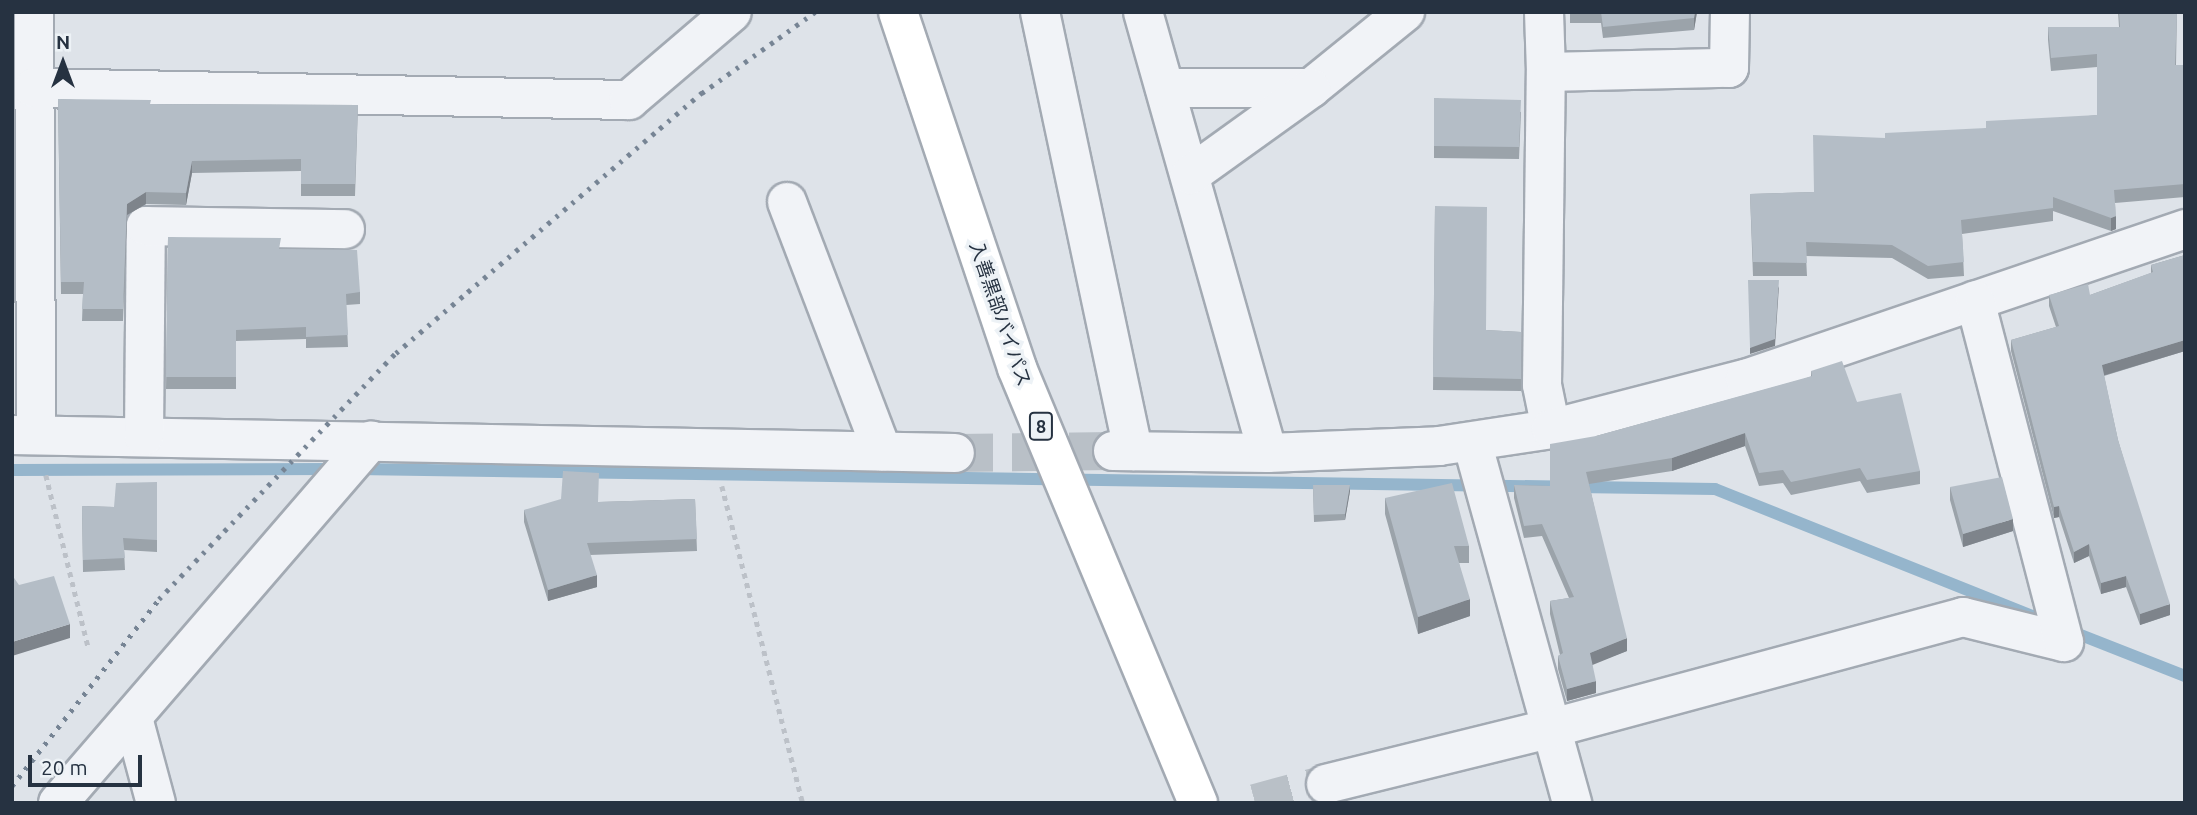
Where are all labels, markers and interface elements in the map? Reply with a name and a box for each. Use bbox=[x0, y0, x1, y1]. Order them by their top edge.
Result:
north arrow bbox=[28, 28, 98, 98]
text: N bbox=[56, 31, 70, 53]
street label: 入善黒部バイパス bbox=[964, 238, 1036, 390]
road number: 8 bbox=[1029, 412, 1053, 440]
scale bar bbox=[32, 742, 145, 786]
text: 20 m bbox=[41, 755, 88, 779]

